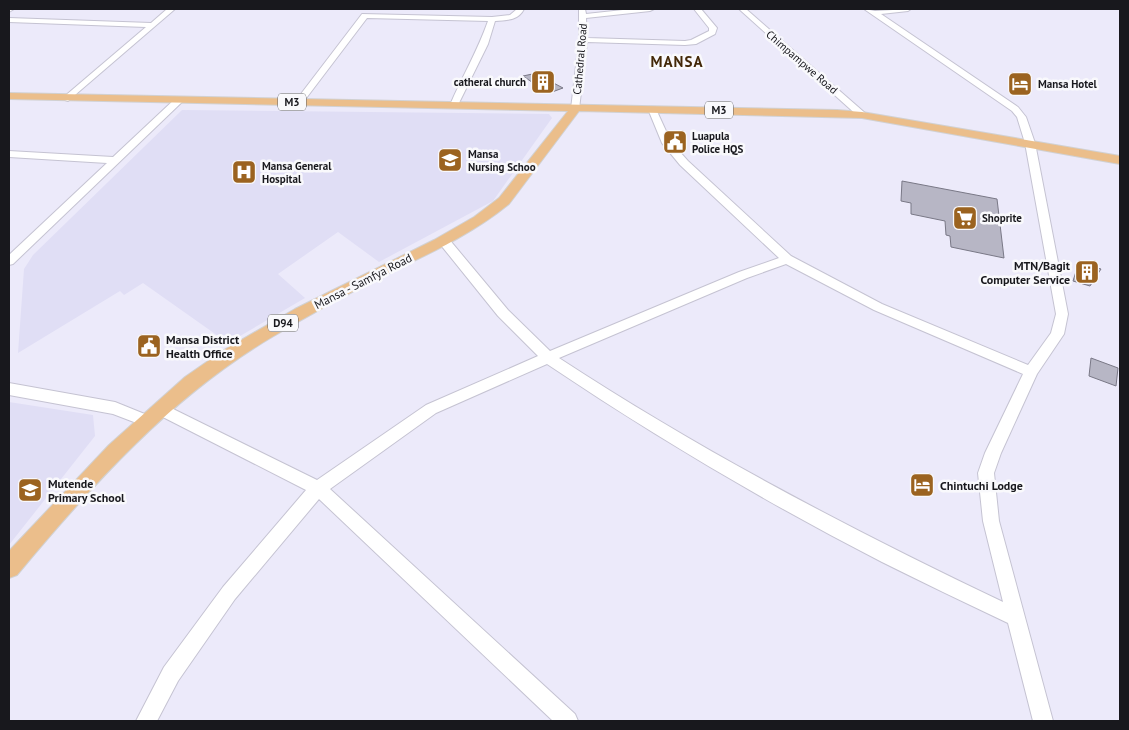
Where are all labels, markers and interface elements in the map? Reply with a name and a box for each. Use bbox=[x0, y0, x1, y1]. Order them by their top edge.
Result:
street label: Cathedral Road bbox=[570, 23, 590, 95]
street label: Chimpampwe Road bbox=[763, 27, 841, 97]
district label: MANSA bbox=[651, 52, 703, 71]
building icon: catheral church bbox=[530, 69, 556, 95]
hotel icon: Mansa Hotel bbox=[1007, 71, 1033, 97]
place label: catheral church bbox=[454, 75, 526, 89]
place label: Mansa Hotel bbox=[1038, 77, 1098, 91]
road number: M3 bbox=[278, 94, 306, 110]
road number: M3 bbox=[705, 102, 733, 118]
public building icon: Luapula Police HQS bbox=[662, 129, 688, 155]
place label: Luapula Police HQS bbox=[692, 129, 743, 156]
school or university icon: Mansa Nursing Schoo bbox=[437, 147, 463, 173]
place label: Mansa Nursing Schoo bbox=[468, 147, 536, 174]
hospital icon: Mansa General Hospital bbox=[231, 159, 257, 185]
place label: Mansa General Hospital bbox=[262, 159, 332, 186]
supermarket icon: Shoprite bbox=[952, 205, 978, 231]
place label: Shoprite bbox=[982, 211, 1022, 225]
street label: Mansa - Samfya Road bbox=[312, 250, 414, 312]
place label: MTN/Bagit Computer Service bbox=[981, 258, 1071, 287]
building icon: MTN/Bagit Computer Service bbox=[1074, 259, 1100, 285]
road number: D94 bbox=[268, 314, 298, 332]
place label: Mansa District Health Office bbox=[166, 332, 240, 361]
public building icon: Mansa District Health Office bbox=[136, 333, 162, 359]
hotel icon: Chintuchi Lodge bbox=[909, 472, 935, 498]
place label: Mutende Primary School bbox=[48, 476, 125, 505]
school or university icon: Mutende Primary School bbox=[17, 477, 43, 503]
place label: Chintuchi Lodge bbox=[940, 478, 1023, 493]

